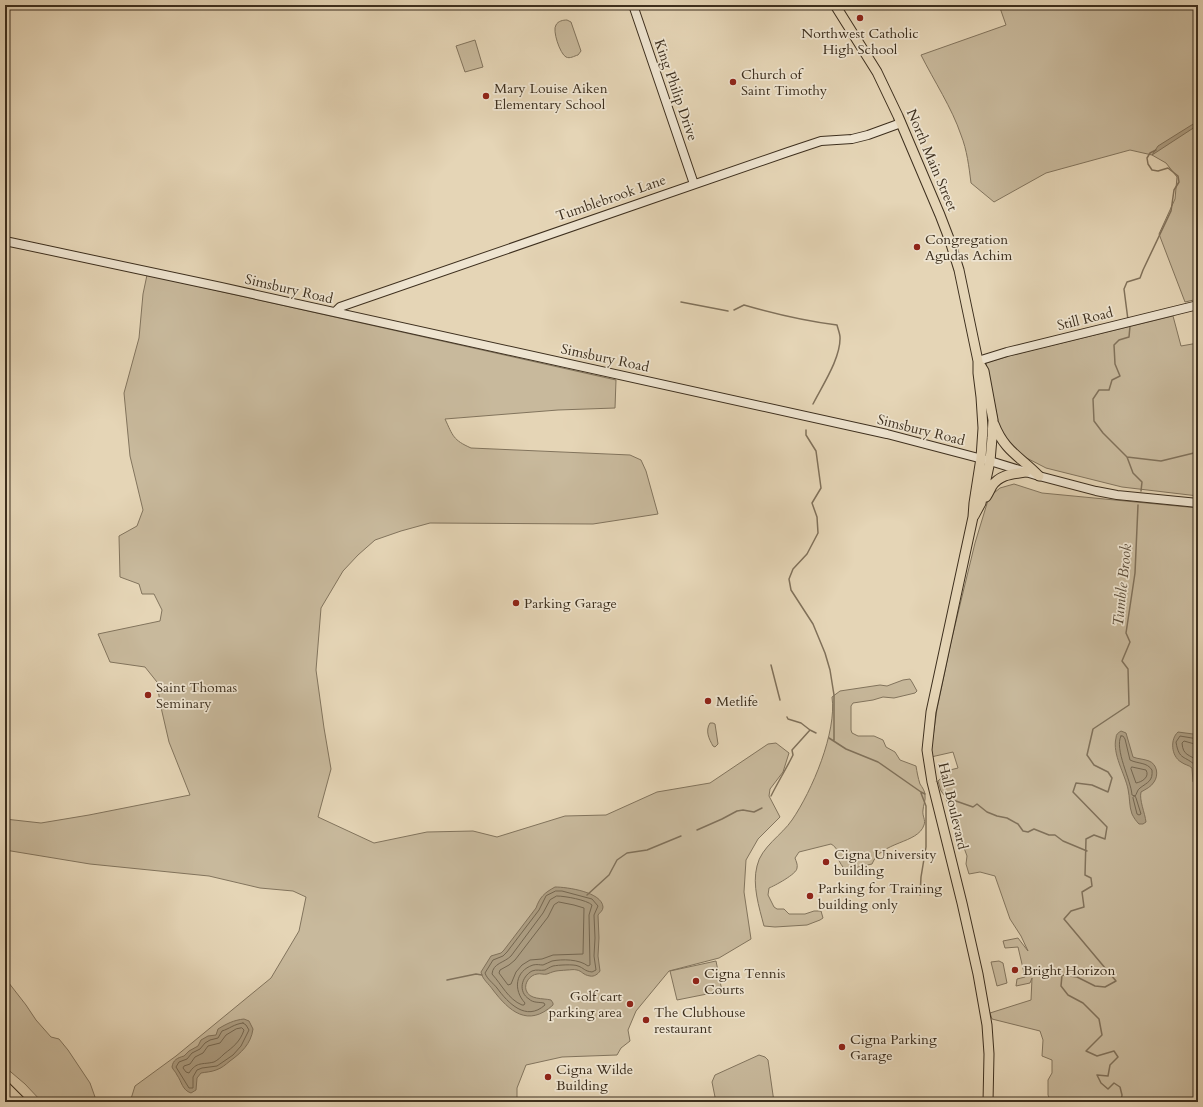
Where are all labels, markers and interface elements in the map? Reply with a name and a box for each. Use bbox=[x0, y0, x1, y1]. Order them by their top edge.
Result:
marker: Northwest Catholic High School bbox=[855, 13, 865, 23]
place label: Northwest Catholic High School bbox=[801, 24, 919, 59]
street label: King Philip Drive bbox=[650, 37, 702, 143]
place label: Church of Saint Timothy bbox=[741, 65, 828, 100]
marker: Church of Saint Timothy bbox=[728, 77, 738, 87]
place label: Mary Louise Aiken Elementary School bbox=[494, 79, 608, 114]
marker: Mary Louise Aiken Elementary School bbox=[481, 91, 491, 101]
street label: North Main Street bbox=[902, 106, 962, 214]
street label: Tumblebrook Lane bbox=[554, 170, 668, 226]
place label: Congregation Agudas Achim bbox=[925, 230, 1012, 265]
marker: Congregation Agudas Achim bbox=[912, 242, 922, 252]
street label: Simsbury Road bbox=[243, 270, 335, 308]
street label: Still Road bbox=[1055, 303, 1115, 335]
street label: Simsbury Road bbox=[559, 339, 651, 377]
street label: Simsbury Road bbox=[875, 410, 967, 450]
water label: Tumble Brook bbox=[1108, 542, 1136, 627]
place label: Parking Garage bbox=[524, 594, 617, 613]
marker: Parking Garage bbox=[511, 598, 521, 608]
place label: Saint Thomas Seminary bbox=[156, 678, 238, 713]
marker: Saint Thomas Seminary bbox=[143, 690, 153, 700]
place label: Metlife bbox=[716, 692, 758, 711]
marker: Metlife bbox=[703, 696, 713, 706]
street label: Hall Boulevard bbox=[934, 760, 972, 852]
place label: Cigna University building bbox=[834, 845, 937, 880]
marker: Cigna University building bbox=[821, 857, 831, 867]
place label: Parking for Training building only bbox=[818, 879, 942, 914]
marker: Parking for Training building only bbox=[805, 891, 815, 901]
place label: Bright Horizon bbox=[1023, 961, 1115, 980]
place label: Cigna Tennis Courts bbox=[704, 964, 786, 999]
marker: Bright Horizon bbox=[1010, 965, 1020, 975]
marker: Cigna Tennis Courts bbox=[691, 976, 701, 986]
place label: Golf cart parking area bbox=[549, 987, 623, 1022]
marker: Golf cart parking area bbox=[625, 999, 635, 1009]
place label: The Clubhouse restaurant bbox=[654, 1003, 746, 1038]
marker: The Clubhouse restaurant bbox=[641, 1015, 651, 1025]
place label: Cigna Parking Garage bbox=[850, 1030, 937, 1065]
marker: Cigna Parking Garage bbox=[837, 1042, 847, 1052]
place label: Cigna Wilde Building bbox=[556, 1060, 633, 1095]
marker: Cigna Wilde Building bbox=[543, 1072, 553, 1082]

